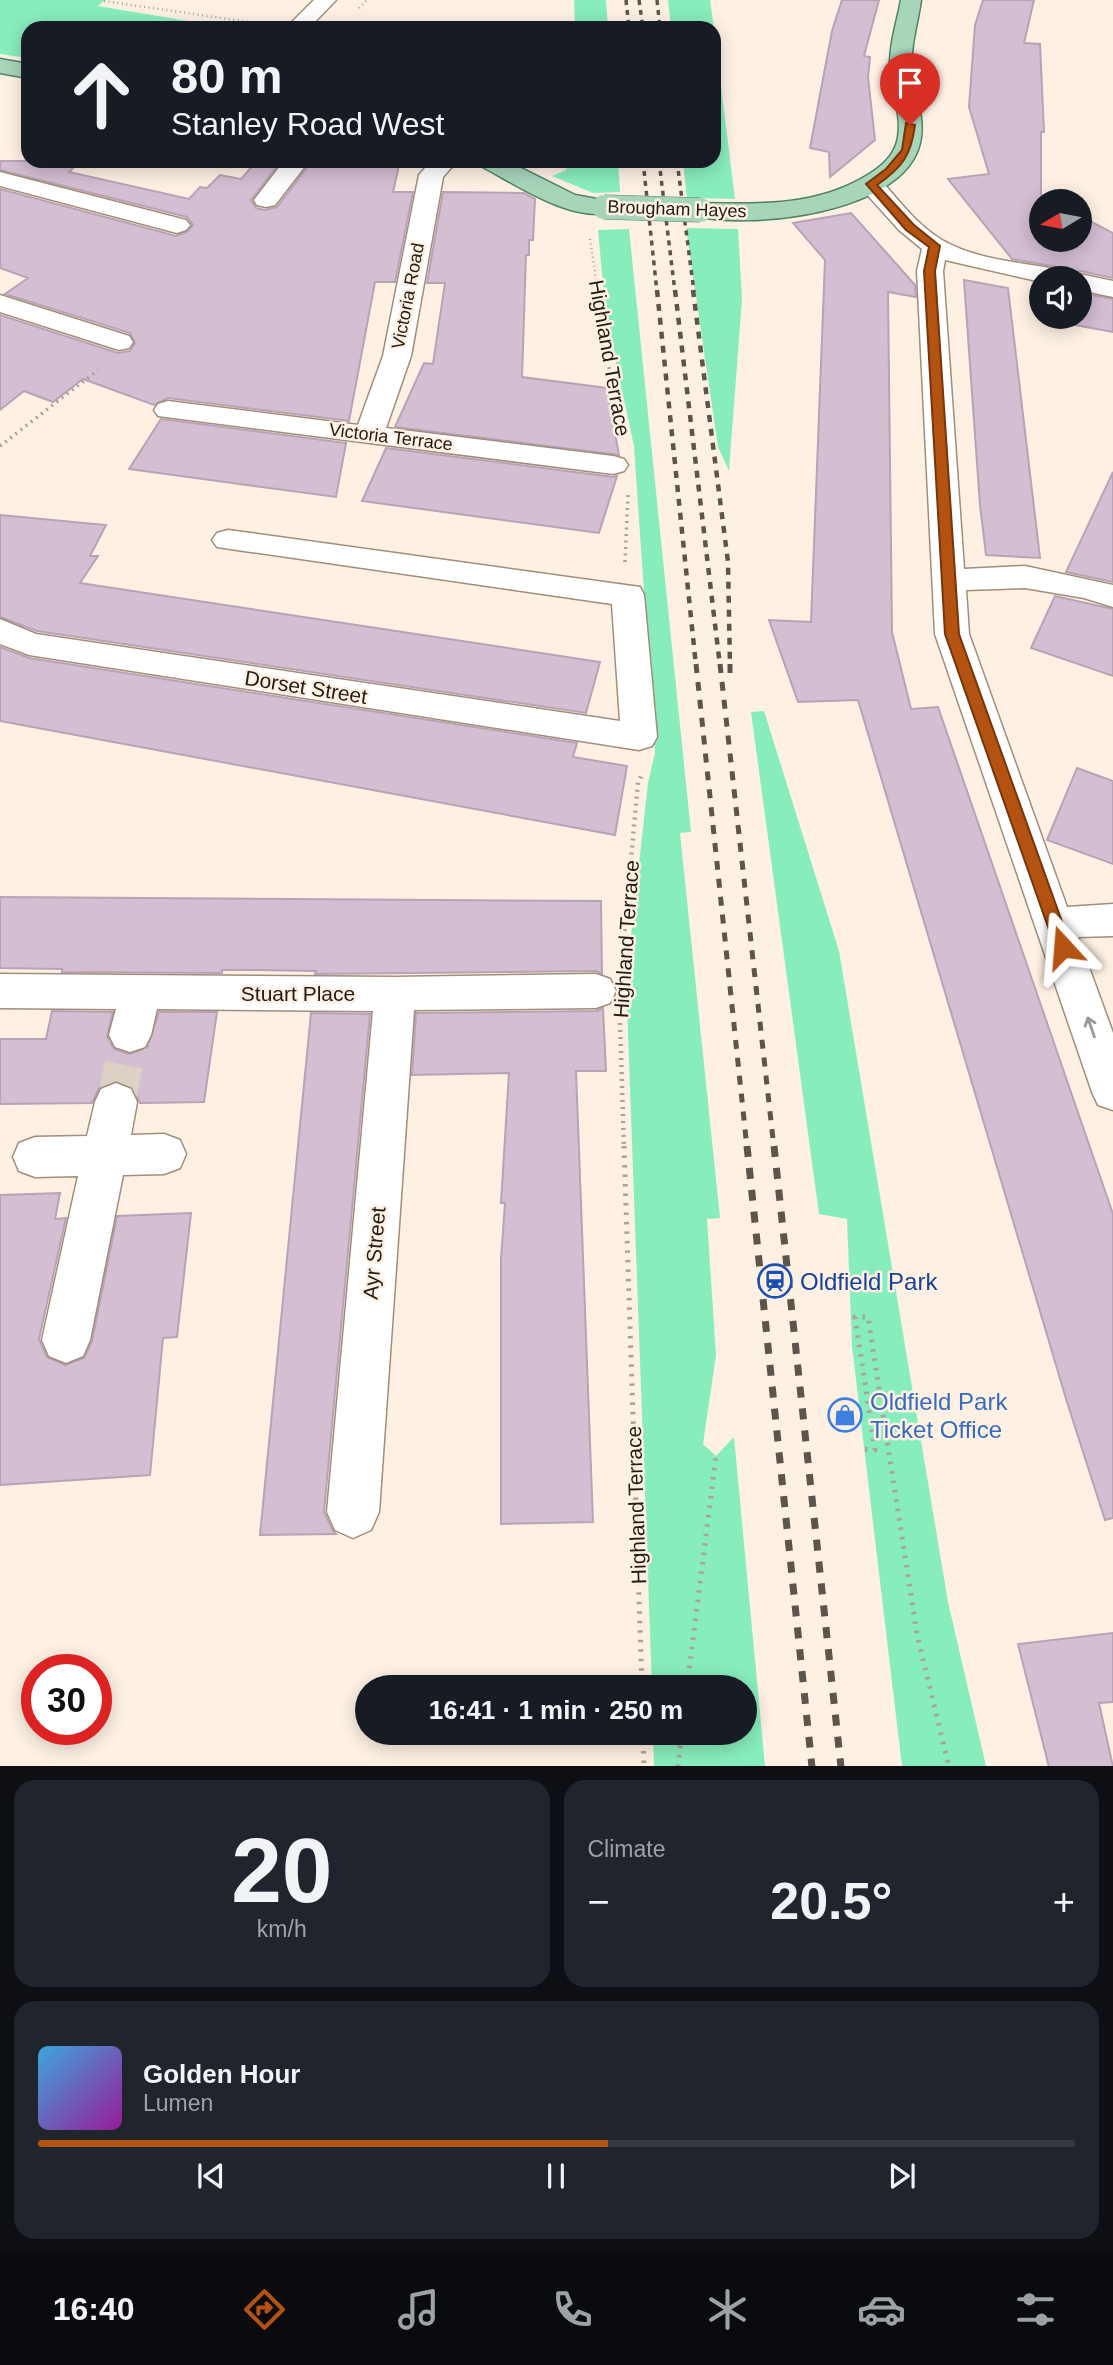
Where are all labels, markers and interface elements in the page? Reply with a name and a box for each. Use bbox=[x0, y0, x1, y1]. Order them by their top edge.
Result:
icon: ahead bbox=[56, 49, 147, 140]
text: 80 m bbox=[171, 49, 283, 103]
pin bbox=[880, 53, 940, 125]
icon: arrive bbox=[891, 64, 929, 102]
text: Stanley Road West bbox=[171, 106, 444, 142]
north arrow bbox=[1029, 189, 1092, 252]
map controls bbox=[1029, 189, 1092, 329]
street label: Brougham Hayes bbox=[607, 197, 747, 221]
street label: Victoria Road bbox=[388, 241, 428, 351]
button: sound bbox=[1029, 266, 1092, 329]
street label: Highland Terrace bbox=[585, 278, 635, 438]
street label: Victoria Terrace bbox=[328, 419, 454, 455]
street label: Dorset Street bbox=[243, 666, 369, 708]
street label: Highland Terrace bbox=[609, 859, 643, 1019]
position arrow bbox=[1026, 910, 1100, 984]
street label: Stuart Place bbox=[241, 982, 355, 1005]
one-way arrow bbox=[1084, 1017, 1096, 1039]
street label: Ayr Street bbox=[358, 1206, 390, 1300]
station icon: Oldfield Park bbox=[756, 1262, 794, 1300]
place label: Oldfield Park bbox=[800, 1268, 938, 1295]
place label: Oldfield Park Ticket Office bbox=[870, 1388, 1008, 1443]
shop icon: Oldfield Park Ticket Office bbox=[826, 1396, 864, 1434]
street label: Highland Terrace bbox=[622, 1425, 650, 1585]
speed limit sign: 30 bbox=[21, 1654, 112, 1745]
text: 16:41 · 1 min · 250 m bbox=[429, 1695, 683, 1725]
text: 20 bbox=[231, 1820, 332, 1921]
text: Climate bbox=[588, 1836, 665, 1862]
text: 20.5° bbox=[770, 1872, 892, 1930]
text: − bbox=[588, 1881, 610, 1923]
text: + bbox=[1053, 1881, 1075, 1923]
text: km/h bbox=[257, 1916, 307, 1942]
text: Golden Hour bbox=[143, 2059, 300, 2089]
text: Lumen bbox=[143, 2090, 213, 2116]
icon: previous bbox=[192, 2157, 230, 2195]
icon: pause bbox=[537, 2157, 575, 2195]
icon: next bbox=[883, 2157, 921, 2195]
icon: directions bbox=[240, 2285, 289, 2334]
icon: music bbox=[394, 2285, 443, 2334]
icon: phone bbox=[548, 2285, 597, 2334]
icon: climate bbox=[703, 2285, 752, 2334]
icon: car bbox=[857, 2285, 906, 2334]
icon: filters bbox=[1011, 2285, 1060, 2334]
text: 16:40 bbox=[53, 2291, 134, 2327]

